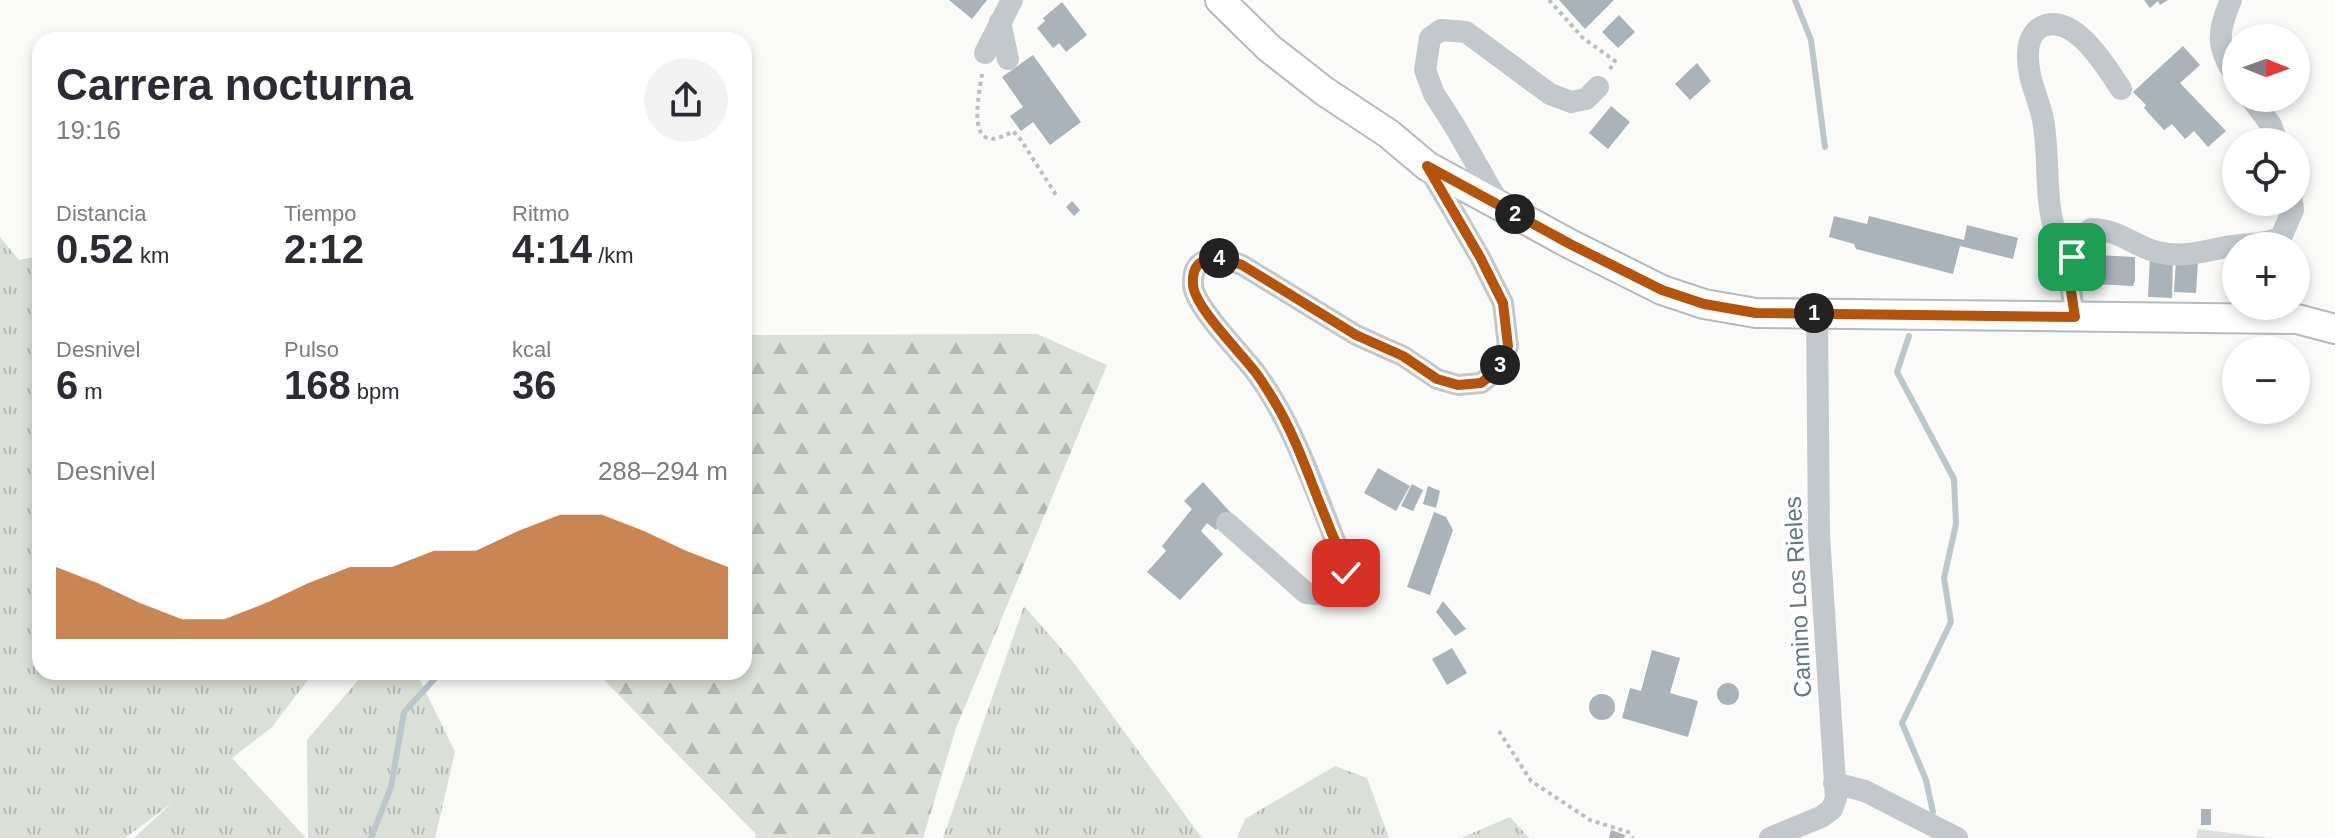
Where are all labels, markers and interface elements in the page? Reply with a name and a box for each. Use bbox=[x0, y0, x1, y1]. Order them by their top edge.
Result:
north arrow bbox=[2222, 24, 2310, 112]
map controls bbox=[2222, 24, 2310, 424]
button: share bbox=[644, 58, 728, 142]
text: Carrera nocturna bbox=[56, 60, 413, 109]
text: 19:16 bbox=[56, 115, 121, 145]
button: locate bbox=[2222, 128, 2310, 216]
pin: 2 bbox=[1495, 194, 1535, 234]
text: Distancia bbox=[56, 201, 146, 226]
text: Tiempo bbox=[284, 201, 357, 226]
text: Ritmo bbox=[512, 201, 569, 226]
text: 2 bbox=[1509, 201, 1521, 226]
pin bbox=[2038, 223, 2106, 291]
text: 0.52 bbox=[56, 227, 134, 271]
text: 2:12 bbox=[284, 227, 364, 271]
text: 4:14 bbox=[512, 227, 592, 271]
button: + bbox=[2222, 232, 2310, 320]
icon: arrive bbox=[2050, 235, 2094, 279]
pin: 4 bbox=[1199, 238, 1239, 278]
text: km bbox=[134, 243, 169, 268]
text: /km bbox=[592, 243, 634, 268]
text: 4 bbox=[1213, 245, 1225, 270]
pin: 1 bbox=[1794, 293, 1834, 333]
text: 1 bbox=[1808, 300, 1820, 325]
button: − bbox=[2222, 336, 2310, 424]
text: Desnivel bbox=[56, 337, 140, 362]
text: Pulso bbox=[284, 337, 339, 362]
text: kcal bbox=[512, 337, 551, 362]
pin: 3 bbox=[1480, 345, 1520, 385]
text: 3 bbox=[1494, 352, 1506, 377]
text: 6 bbox=[56, 363, 78, 407]
text: 168 bbox=[284, 363, 351, 407]
text: 36 bbox=[512, 363, 557, 407]
text: m bbox=[78, 379, 103, 404]
text: bpm bbox=[351, 379, 400, 404]
text: Desnivel bbox=[56, 456, 156, 486]
text: 288–294 m bbox=[598, 456, 728, 486]
street label: Camino Los Rieles bbox=[1779, 496, 1816, 698]
pin bbox=[1312, 539, 1380, 607]
icon: check bbox=[1324, 551, 1368, 595]

